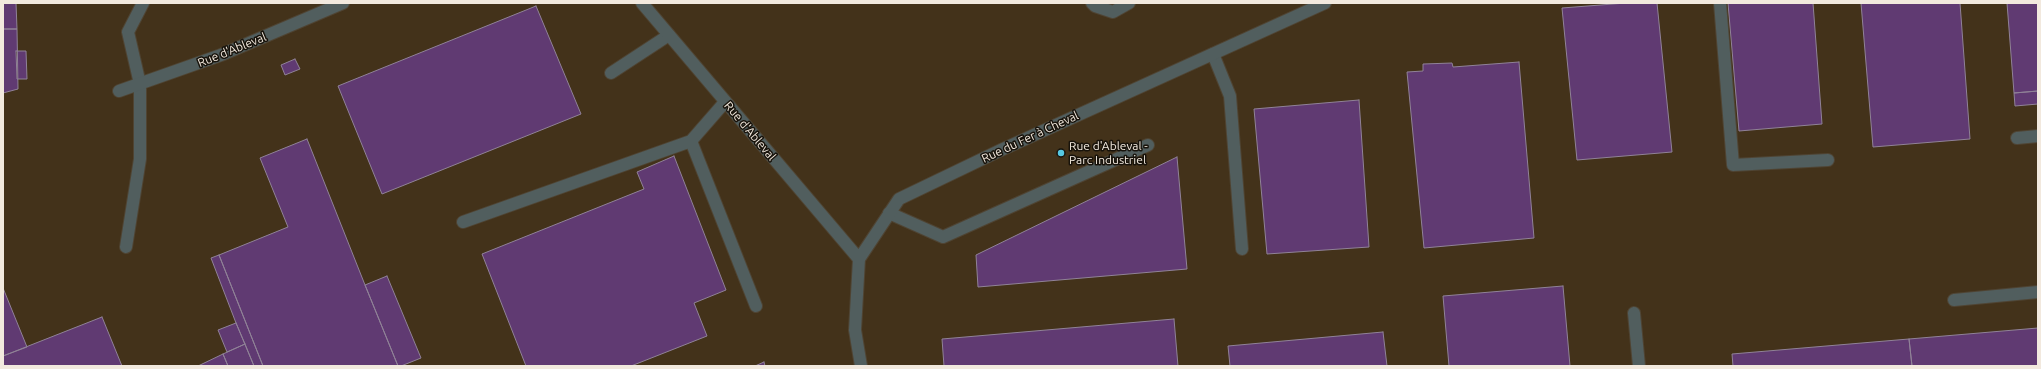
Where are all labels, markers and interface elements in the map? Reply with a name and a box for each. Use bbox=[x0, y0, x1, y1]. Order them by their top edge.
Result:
street label: Rue d'Ableval bbox=[196, 30, 268, 70]
street label: Rue d'Ableval bbox=[721, 99, 779, 163]
street label: Rue du Fer à Cheval bbox=[979, 108, 1081, 166]
place label: Rue d'Ableval - Parc Industriel bbox=[1069, 139, 1148, 167]
marker: Rue d'Ableval - Parc Industriel bbox=[1056, 148, 1066, 158]

